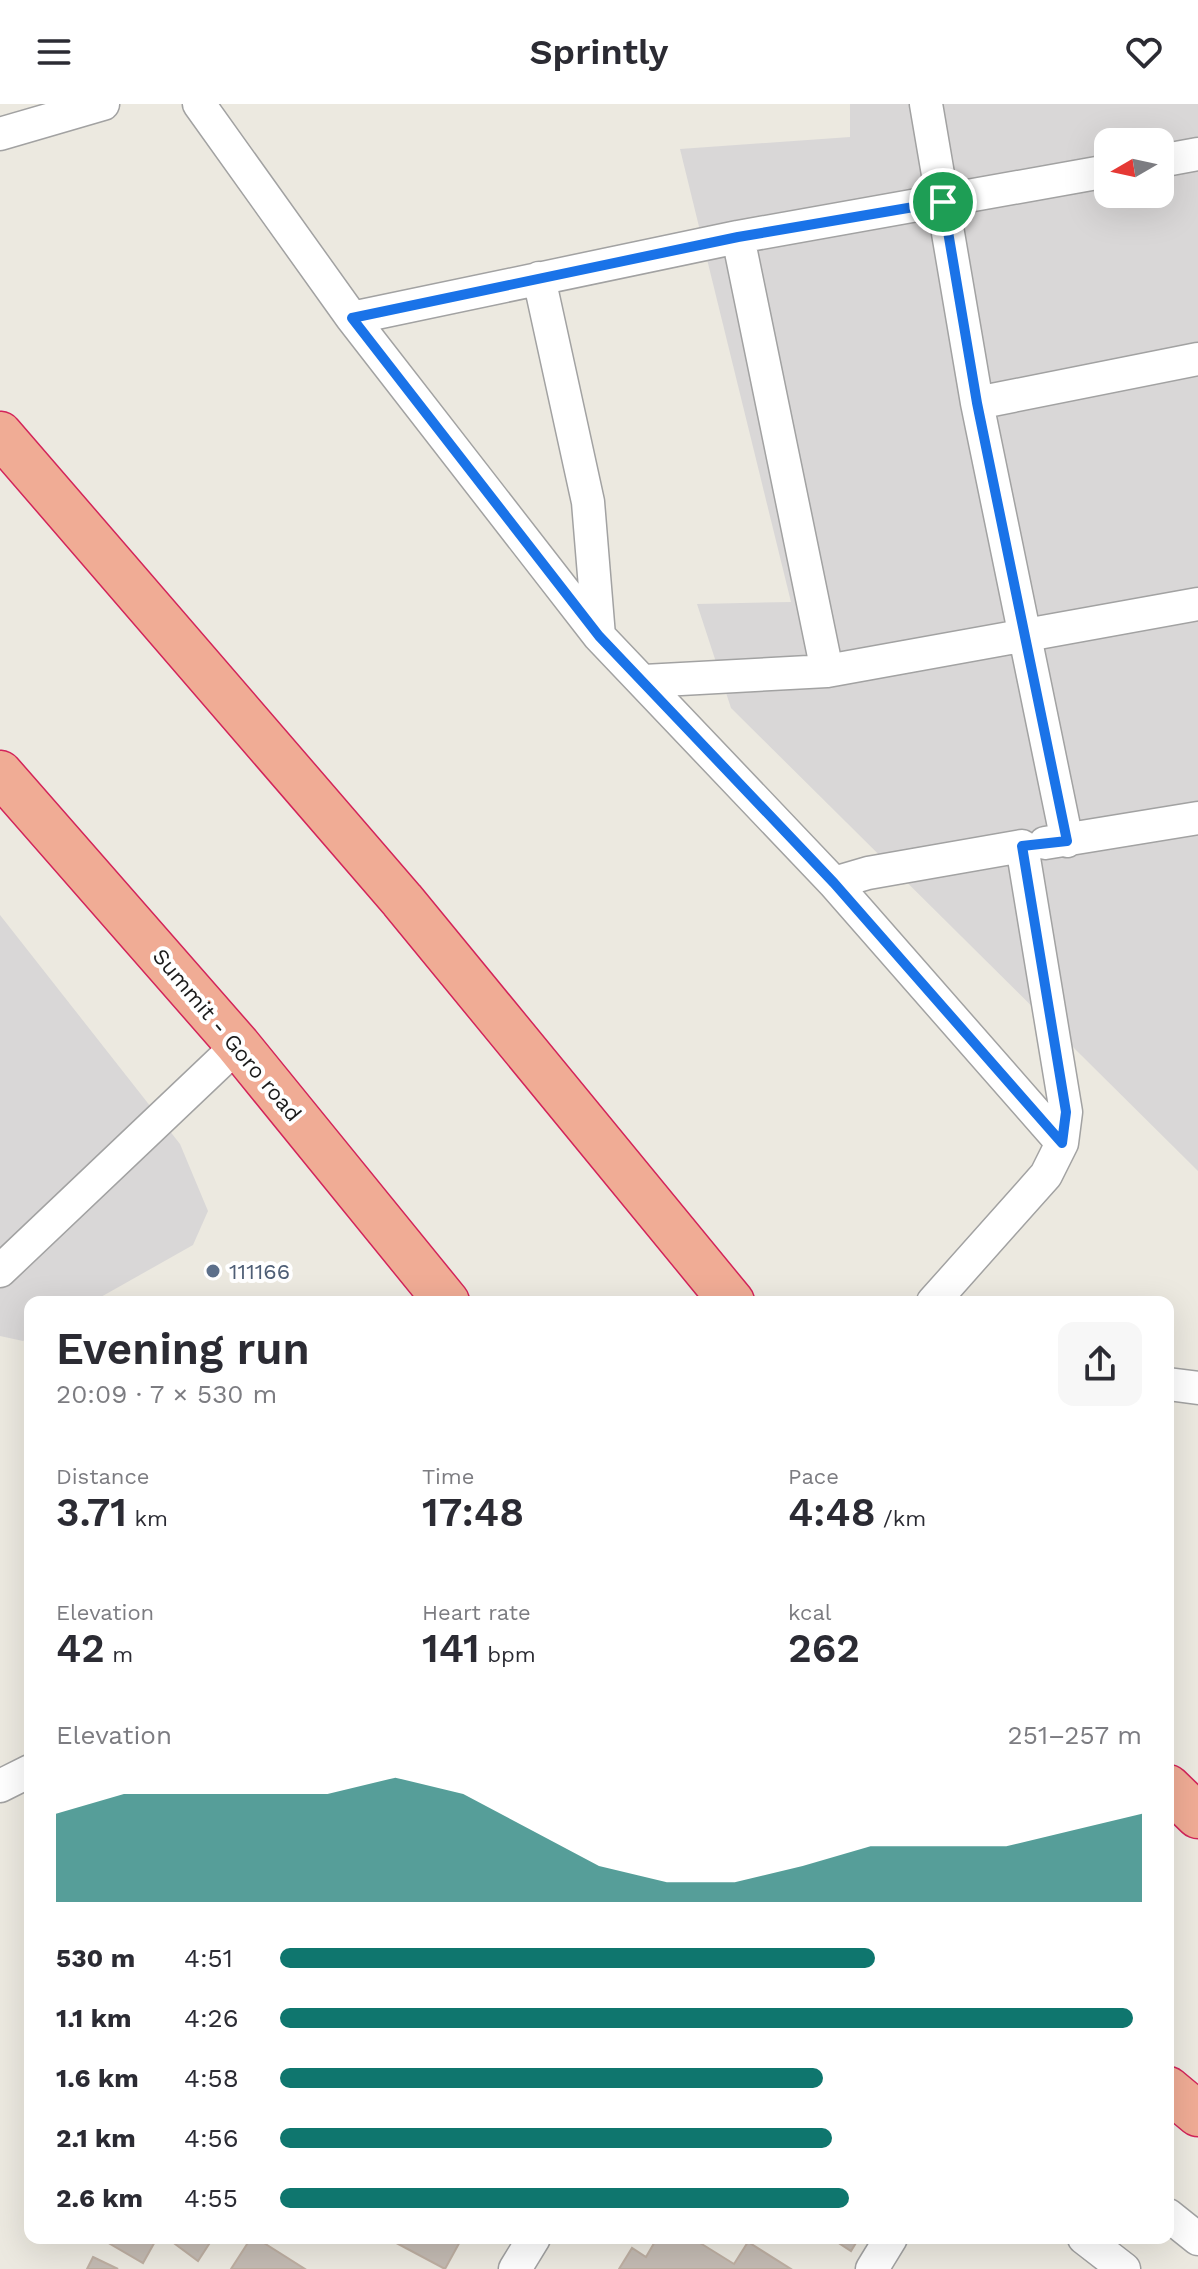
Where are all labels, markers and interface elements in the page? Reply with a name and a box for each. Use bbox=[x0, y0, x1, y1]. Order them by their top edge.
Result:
icon: menu bbox=[32, 30, 76, 74]
icon: heart bbox=[1122, 30, 1166, 74]
text: Sprintly bbox=[529, 31, 669, 73]
north arrow bbox=[1094, 128, 1174, 208]
map controls bbox=[1094, 128, 1174, 208]
pin bbox=[909, 168, 977, 236]
icon: arrive bbox=[921, 180, 965, 224]
street label: Summit - Goro road bbox=[148, 944, 306, 1126]
place label: 111166 bbox=[229, 1259, 290, 1284]
marker: 111166 bbox=[204, 1262, 222, 1280]
button: share bbox=[1058, 1322, 1142, 1406]
text: Evening run bbox=[56, 1323, 310, 1375]
text: 20:09 · 7 × 530 m bbox=[56, 1379, 277, 1409]
text: Distance bbox=[56, 1464, 150, 1489]
text: Time bbox=[422, 1464, 474, 1489]
text: Pace bbox=[788, 1464, 839, 1489]
text: 3.71 bbox=[56, 1489, 127, 1536]
text: 17:48 bbox=[422, 1489, 524, 1536]
text: 4:48 bbox=[788, 1489, 876, 1536]
text: km bbox=[127, 1506, 168, 1531]
text: /km bbox=[876, 1506, 926, 1531]
text: Elevation bbox=[56, 1600, 154, 1625]
text: Heart rate bbox=[422, 1600, 531, 1625]
text: kcal bbox=[788, 1600, 832, 1625]
text: 42 bbox=[56, 1625, 105, 1672]
text: 141 bbox=[422, 1625, 480, 1672]
text: 262 bbox=[788, 1625, 860, 1672]
text: m bbox=[105, 1642, 133, 1667]
text: bpm bbox=[480, 1642, 536, 1667]
text: Elevation bbox=[56, 1720, 172, 1750]
text: 251–257 m bbox=[1008, 1720, 1142, 1750]
text: 530 m bbox=[56, 1943, 135, 1973]
text: 4:51 bbox=[184, 1943, 233, 1973]
text: 1.1 km bbox=[56, 2003, 131, 2033]
text: 4:26 bbox=[184, 2003, 239, 2033]
text: 1.6 km bbox=[56, 2063, 139, 2093]
text: 4:58 bbox=[184, 2063, 239, 2093]
text: 2.1 km bbox=[56, 2123, 136, 2153]
text: 4:56 bbox=[184, 2123, 239, 2153]
text: 2.6 km bbox=[56, 2183, 143, 2213]
text: 4:55 bbox=[184, 2183, 238, 2213]

